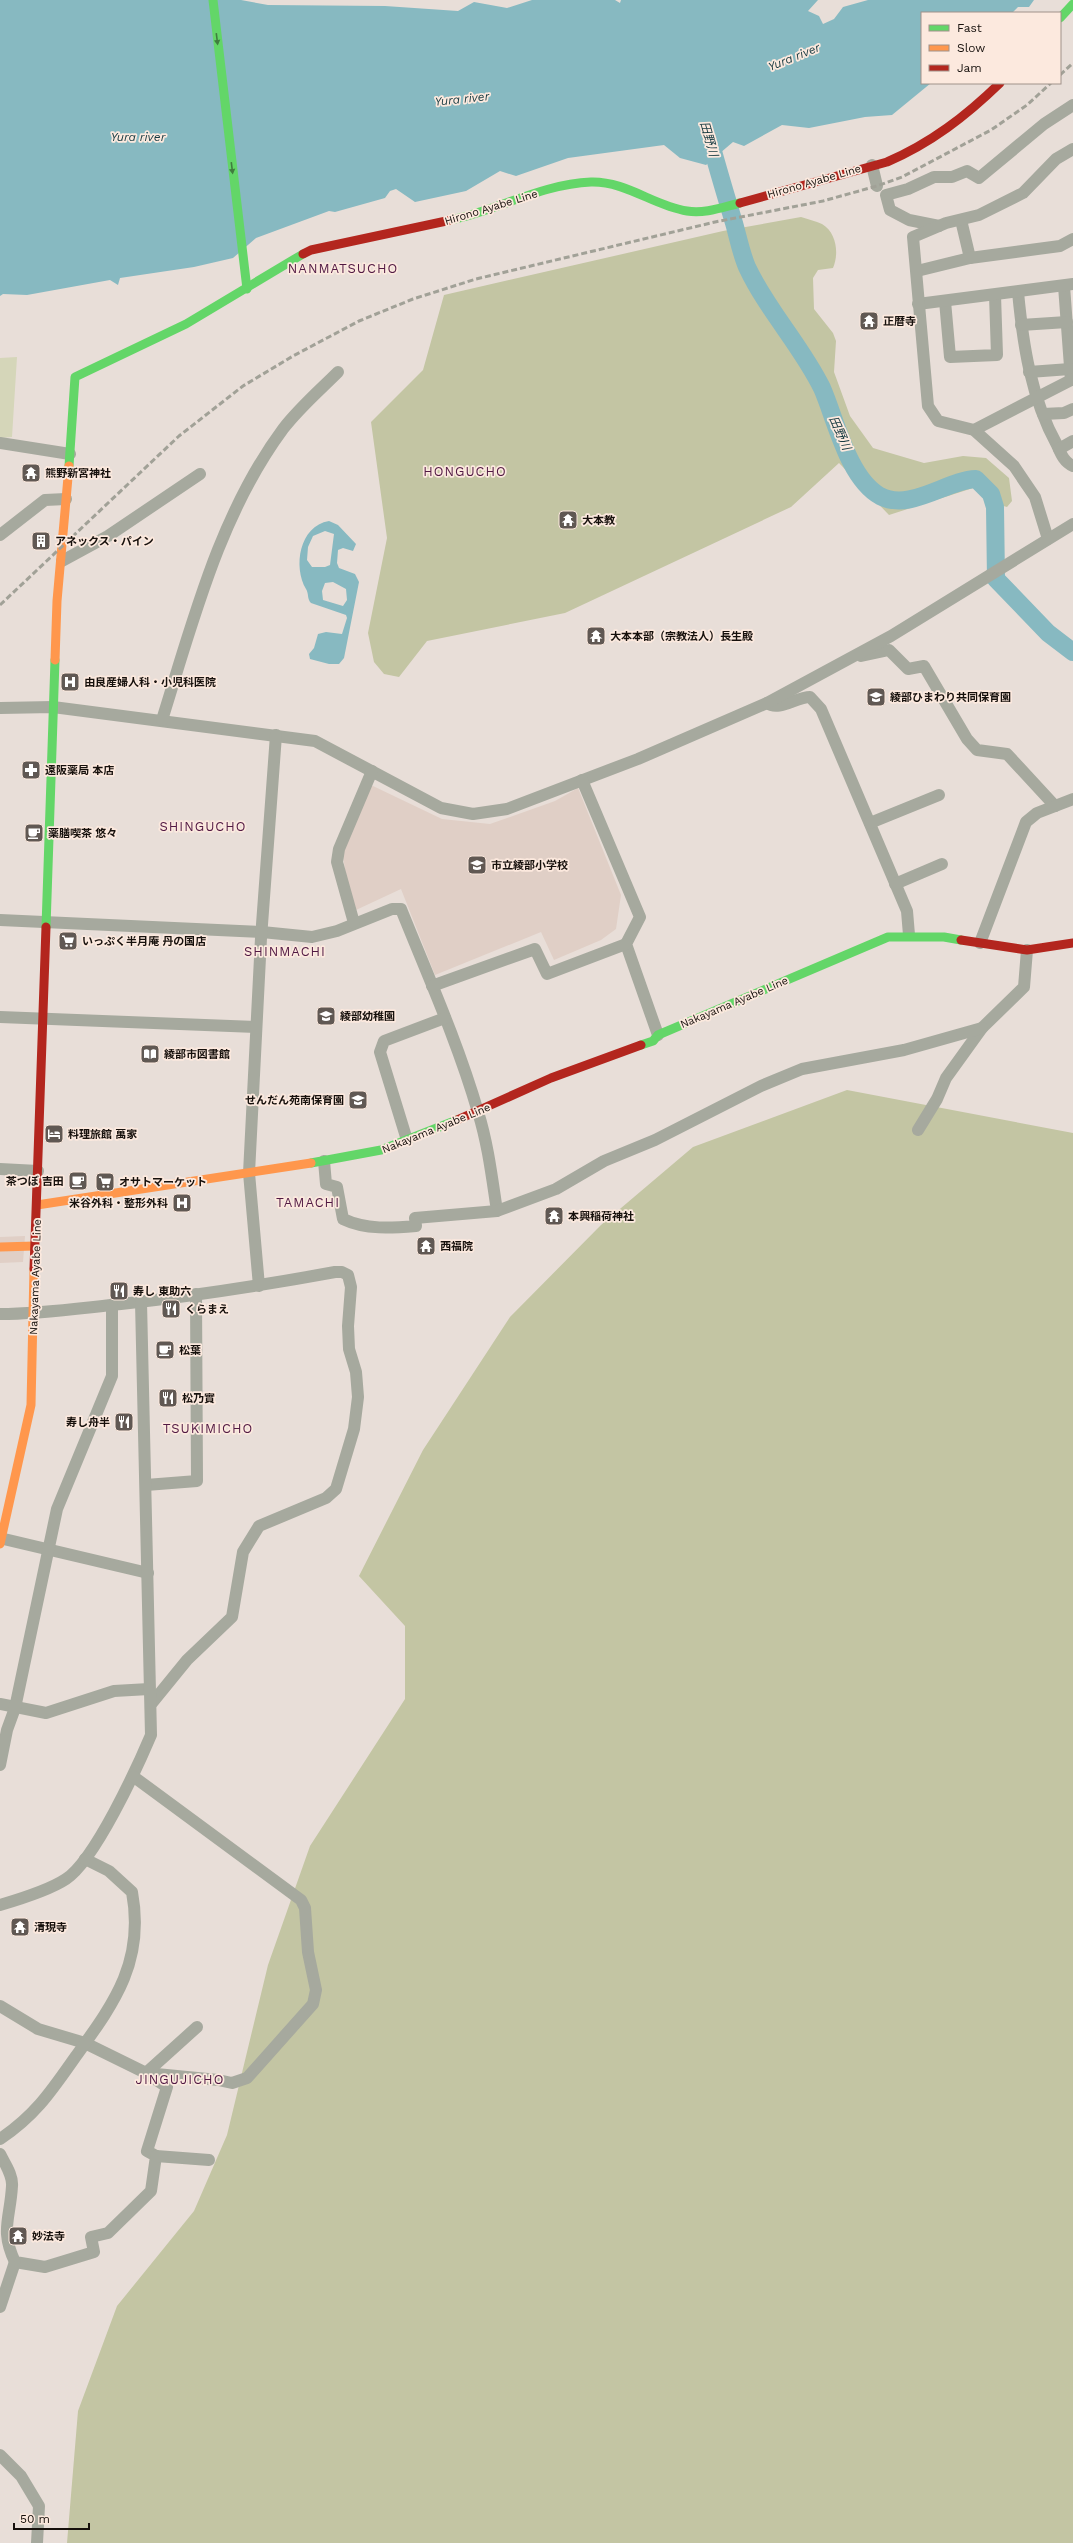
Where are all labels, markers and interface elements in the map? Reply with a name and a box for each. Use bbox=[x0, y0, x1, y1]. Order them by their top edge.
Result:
legend bbox=[921, 12, 1061, 84]
text: Fast bbox=[957, 21, 982, 35]
one-way arrow bbox=[214, 33, 220, 45]
water label: Yura river bbox=[766, 40, 823, 74]
text: Slow bbox=[957, 41, 985, 55]
text: Jam bbox=[957, 61, 982, 75]
water label: Yura river bbox=[434, 89, 491, 109]
water label: 田野川 bbox=[697, 120, 721, 160]
water label: Yura river bbox=[111, 130, 167, 144]
one-way arrow bbox=[229, 162, 236, 174]
street label: Hirono Ayabe Line bbox=[766, 162, 862, 201]
street label: Hirono Ayabe Line bbox=[443, 187, 539, 228]
district label: NANMATSUCHO bbox=[288, 261, 398, 276]
temple icon: 正暦寺 bbox=[858, 310, 880, 332]
place label: 正暦寺 bbox=[883, 315, 916, 328]
water label: 田野川 bbox=[826, 414, 855, 454]
temple icon: 熊野新宮神社 bbox=[20, 462, 42, 484]
district label: HONGUCHO bbox=[423, 464, 507, 479]
place label: 熊野新宮神社 bbox=[45, 467, 111, 480]
temple icon: 大本教 bbox=[557, 509, 579, 531]
place label: 大本教 bbox=[582, 514, 615, 527]
building icon: アネックス・パイン bbox=[30, 530, 52, 552]
place label: アネックス・パイン bbox=[55, 535, 154, 548]
temple icon: 大本本部（宗教法人）長生殿 bbox=[585, 625, 607, 647]
place label: 大本本部（宗教法人）長生殿 bbox=[610, 630, 753, 643]
hospital icon: 由良産婦人科・小児科医院 bbox=[59, 671, 81, 693]
place label: 由良産婦人科・小児科医院 bbox=[84, 676, 216, 689]
school or university icon: 綾部ひまわり共同保育園 bbox=[865, 686, 887, 708]
place label: 綾部ひまわり共同保育園 bbox=[890, 691, 1011, 704]
pharmacy icon: 遠阪薬局 本店 bbox=[20, 759, 42, 781]
place label: 遠阪薬局 本店 bbox=[45, 764, 114, 777]
district label: SHINGUCHO bbox=[159, 819, 247, 834]
cafe icon: 薬膳喫茶 悠々 bbox=[23, 822, 45, 844]
place label: 薬膳喫茶 悠々 bbox=[48, 827, 117, 840]
school or university icon: 市立綾部小学校 bbox=[466, 854, 488, 876]
place label: 市立綾部小学校 bbox=[491, 859, 568, 872]
supermarket icon: いっぷく半月庵 丹の国店 bbox=[57, 930, 79, 952]
place label: いっぷく半月庵 丹の国店 bbox=[82, 935, 206, 948]
district label: SHINMACHI bbox=[244, 944, 326, 959]
street label: Nakayama Ayabe Line bbox=[678, 974, 790, 1031]
school or university icon: 綾部幼稚園 bbox=[315, 1005, 337, 1027]
place label: 綾部幼稚園 bbox=[340, 1010, 395, 1023]
library icon: 綾部市図書館 bbox=[139, 1043, 161, 1065]
place label: 綾部市図書館 bbox=[164, 1048, 230, 1061]
school or university icon: せんだん苑南保育園 bbox=[347, 1089, 369, 1111]
place label: せんだん苑南保育園 bbox=[245, 1094, 344, 1107]
street label: Nakayama Ayabe Line bbox=[380, 1101, 492, 1156]
hotel icon: 料理旅館 萬家 bbox=[43, 1123, 65, 1145]
place label: 料理旅館 萬家 bbox=[68, 1128, 137, 1141]
cafe icon: 茶つぼ 吉田 bbox=[67, 1170, 89, 1192]
supermarket icon: オサトマーケット bbox=[94, 1171, 116, 1193]
place label: 茶つぼ 吉田 bbox=[6, 1175, 64, 1188]
place label: オサトマーケット bbox=[119, 1176, 207, 1189]
hospital icon: 米谷外科・整形外科 bbox=[171, 1192, 193, 1214]
district label: TAMACHI bbox=[276, 1195, 340, 1210]
place label: 米谷外科・整形外科 bbox=[69, 1197, 168, 1210]
temple icon: 本興稲荷神社 bbox=[543, 1205, 565, 1227]
place label: 本興稲荷神社 bbox=[568, 1210, 634, 1223]
street label: Nakayama Ayabe Line bbox=[27, 1219, 44, 1335]
temple icon: 西福院 bbox=[415, 1235, 437, 1257]
place label: 西福院 bbox=[440, 1240, 473, 1253]
restaurant icon: 寿し 東助六 bbox=[108, 1280, 130, 1302]
place label: 寿し 東助六 bbox=[133, 1285, 191, 1298]
restaurant icon: くらまえ bbox=[160, 1298, 182, 1320]
place label: くらまえ bbox=[185, 1303, 229, 1316]
cafe icon: 松葉 bbox=[154, 1339, 176, 1361]
place label: 松葉 bbox=[179, 1344, 201, 1357]
restaurant icon: 松乃實 bbox=[157, 1387, 179, 1409]
place label: 松乃實 bbox=[182, 1392, 215, 1405]
restaurant icon: 寿し舟半 bbox=[113, 1411, 135, 1433]
place label: 寿し舟半 bbox=[66, 1416, 110, 1429]
district label: TSUKIMICHO bbox=[163, 1421, 253, 1436]
temple icon: 清現寺 bbox=[9, 1916, 31, 1938]
place label: 清現寺 bbox=[34, 1921, 67, 1934]
district label: JINGUJICHO bbox=[136, 2072, 224, 2087]
temple icon: 妙法寺 bbox=[7, 2225, 29, 2247]
place label: 妙法寺 bbox=[32, 2230, 65, 2243]
scale bar bbox=[14, 2505, 89, 2531]
text: 50 m bbox=[20, 2512, 50, 2526]

